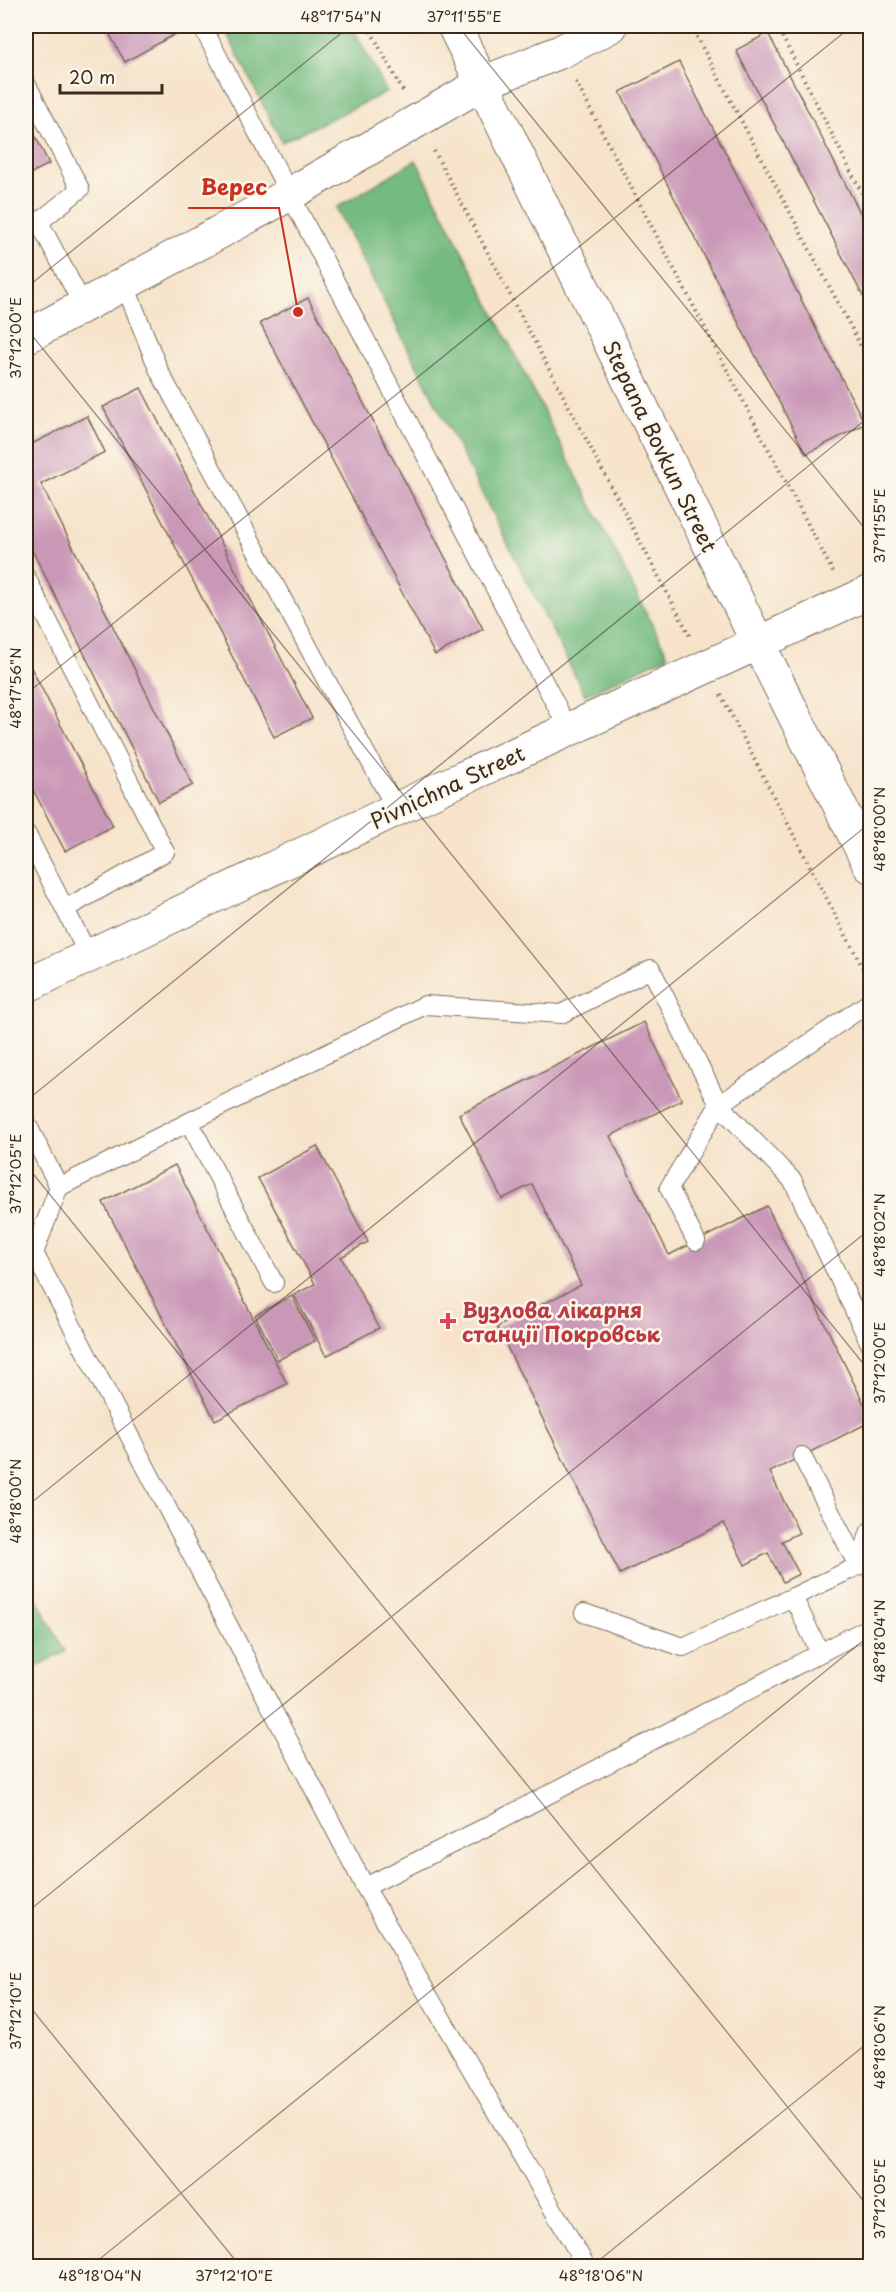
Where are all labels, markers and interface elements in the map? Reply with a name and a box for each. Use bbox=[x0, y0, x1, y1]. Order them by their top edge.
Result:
text: 48°17'54"N bbox=[300, 4, 382, 27]
text: 37°11'55"E bbox=[426, 4, 502, 27]
scale bar bbox=[60, 57, 162, 95]
text: 20 m bbox=[69, 63, 115, 90]
callout: Верес bbox=[188, 168, 279, 208]
text: Верес bbox=[201, 169, 267, 202]
text: 37°12'00"E bbox=[3, 297, 26, 379]
street label: Stepana Bovkun Street bbox=[596, 335, 726, 557]
text: 37°11'55"E bbox=[867, 488, 890, 564]
text: 48°17'56"N bbox=[3, 647, 26, 729]
street label: Pivnichna Street bbox=[365, 736, 529, 836]
text: 48°18'00"N bbox=[867, 787, 890, 871]
text: 37°12'05"E bbox=[3, 1134, 26, 1214]
text: 48°18'02"N bbox=[867, 1193, 890, 1277]
place label: Вузлова лікарня станції Покровськ bbox=[462, 1293, 661, 1349]
marker: Вузлова лікарня станції Покровськ bbox=[439, 1312, 457, 1330]
text: 37°12'00"E bbox=[867, 1322, 890, 1404]
text: 48°18'00"N bbox=[3, 1459, 26, 1543]
text: 48°18'04"N bbox=[867, 1599, 890, 1683]
text: 37°12'10"E bbox=[3, 1972, 26, 2050]
text: 48°18'06"N bbox=[867, 2005, 890, 2089]
text: 37°12'05"E bbox=[867, 2159, 890, 2239]
text: 48°18'04"N bbox=[58, 2263, 142, 2286]
text: 37°12'10"E bbox=[195, 2263, 273, 2286]
text: 48°18'06"N bbox=[559, 2263, 643, 2286]

